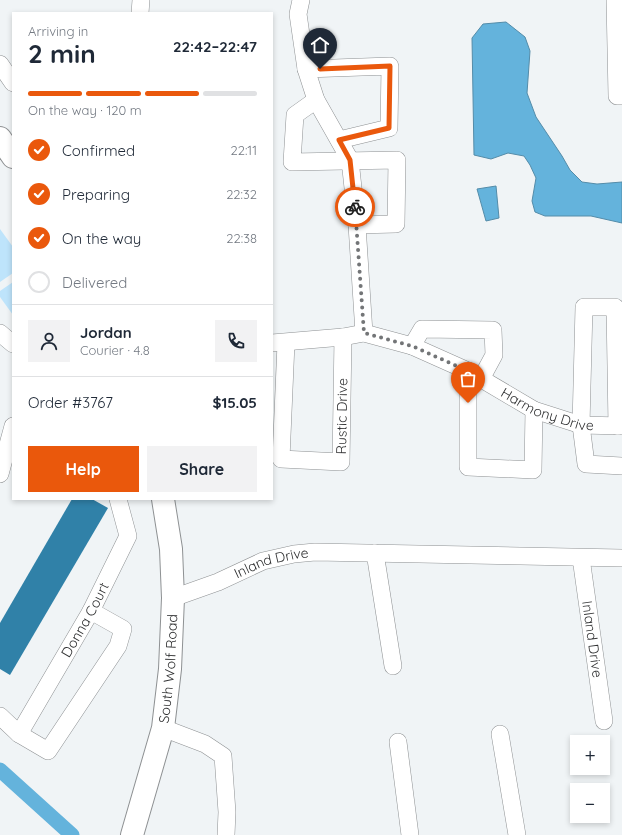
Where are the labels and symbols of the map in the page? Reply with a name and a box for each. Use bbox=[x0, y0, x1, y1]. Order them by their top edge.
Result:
pin bbox=[303, 28, 337, 69]
courier bbox=[335, 187, 375, 227]
pin bbox=[451, 362, 485, 403]
street label: Rustic Drive bbox=[332, 378, 351, 455]
street label: Harmony Drive bbox=[498, 384, 594, 434]
street label: Inland Drive bbox=[231, 544, 309, 582]
street label: Donna Court bbox=[57, 579, 113, 660]
street label: Inland Drive bbox=[578, 600, 607, 679]
street label: South Wolf Road bbox=[155, 614, 181, 724]

